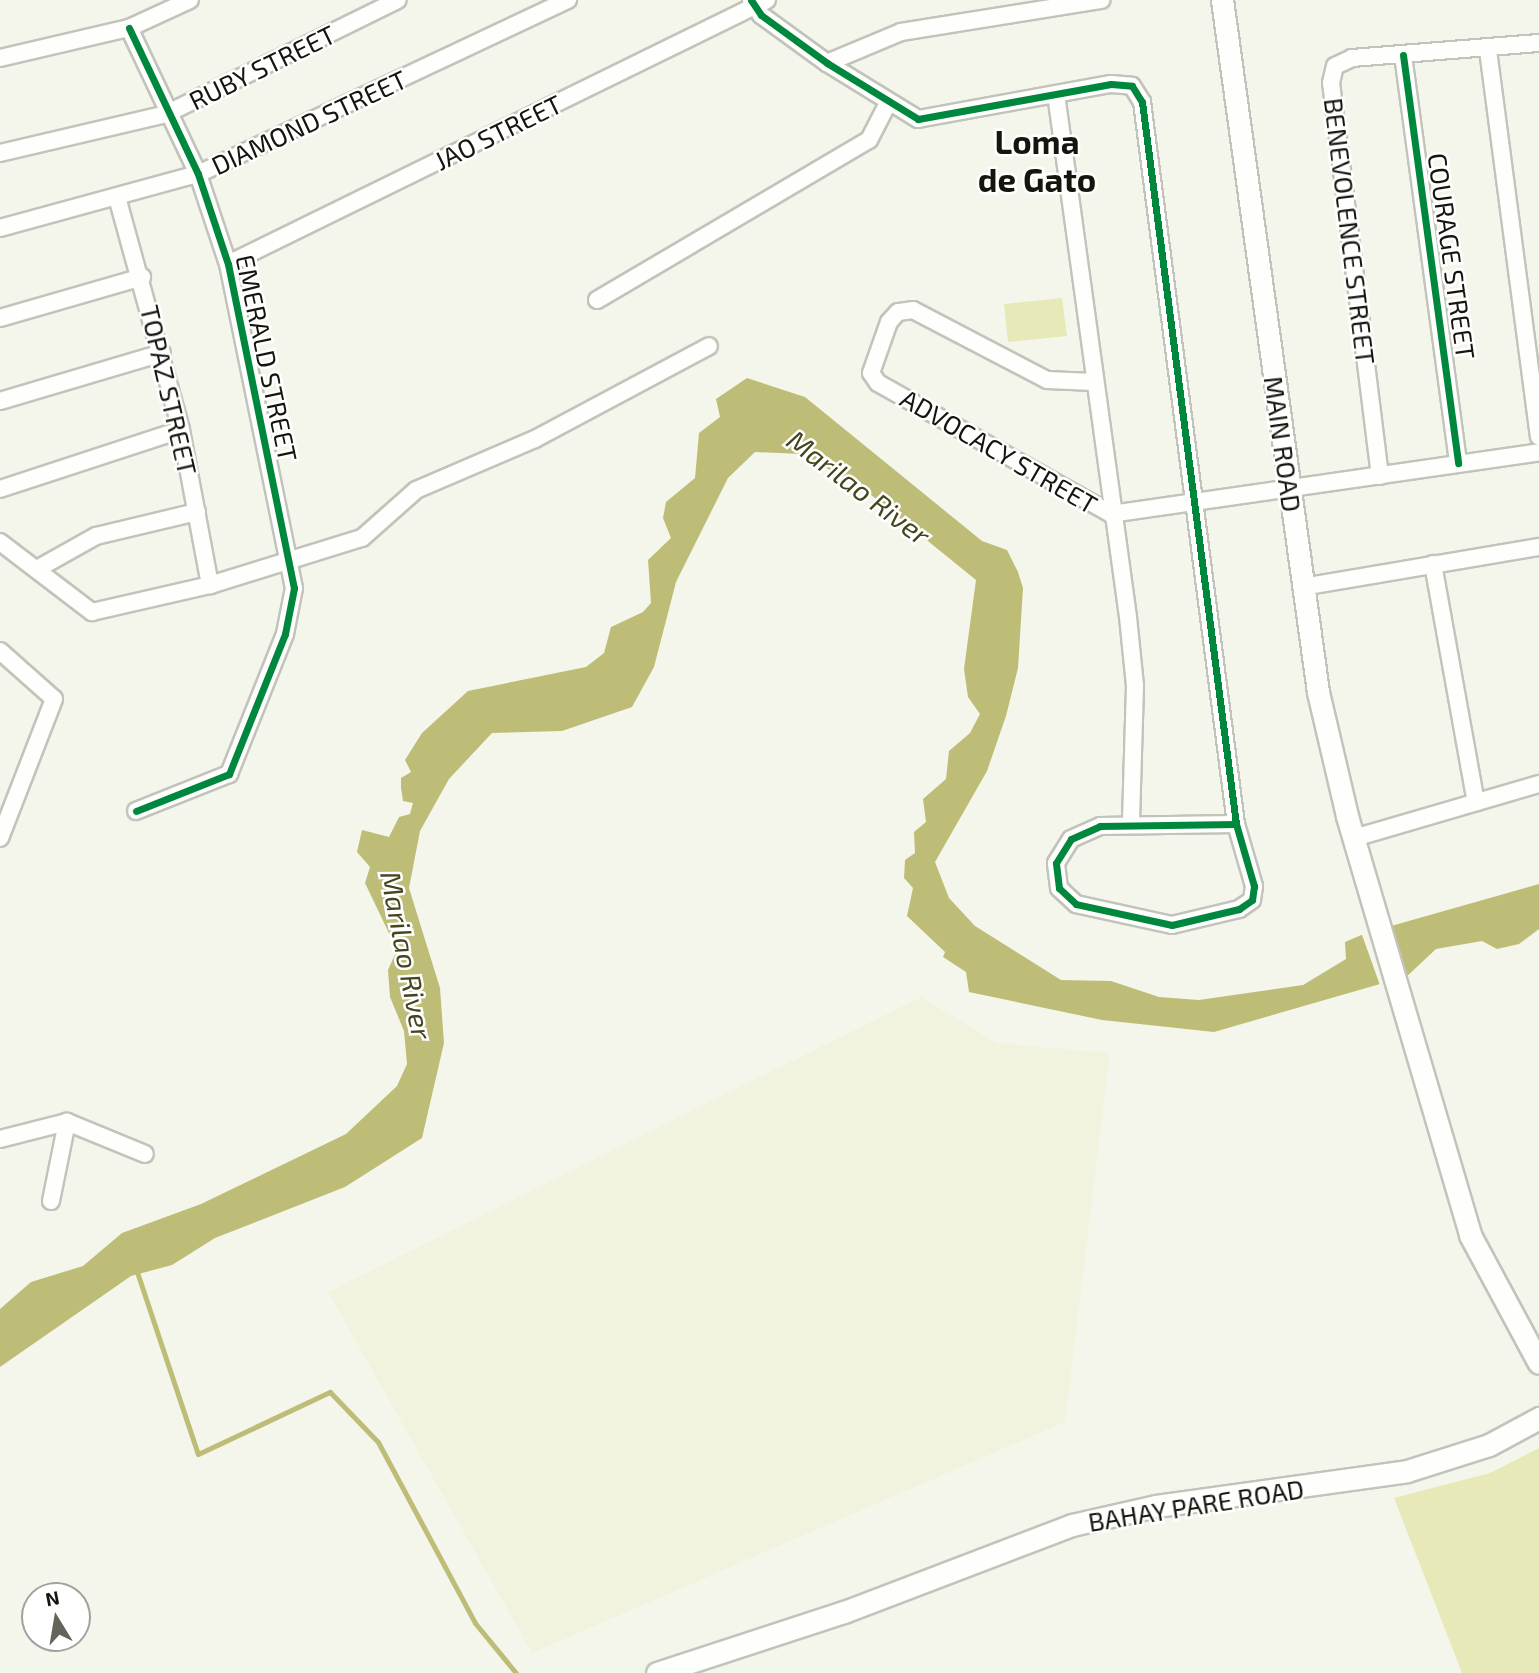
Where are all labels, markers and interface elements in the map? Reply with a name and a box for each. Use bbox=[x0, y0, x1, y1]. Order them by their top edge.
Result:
street label: RUBY STREET bbox=[183, 18, 341, 116]
street label: DIAMOND STREET bbox=[206, 63, 412, 181]
street label: JAO STREET bbox=[429, 88, 567, 176]
street label: BENEVOLENCE STREET bbox=[1318, 96, 1382, 366]
district label: Loma de Gato bbox=[978, 122, 1096, 200]
street label: COURAGE STREET bbox=[1422, 151, 1482, 361]
street label: EMERALD STREET bbox=[230, 252, 304, 464]
street label: TOPAZ STREET bbox=[134, 302, 204, 478]
street label: MAIN ROAD bbox=[1258, 374, 1308, 514]
street label: ADVOCACY STREET bbox=[895, 382, 1103, 520]
water label: Marilao River bbox=[781, 422, 937, 552]
water label: Marilao River bbox=[374, 868, 440, 1042]
street label: BAHAY PARE ROAD bbox=[1085, 1472, 1307, 1538]
north arrow bbox=[21, 1582, 91, 1652]
text: N bbox=[43, 1585, 61, 1610]

